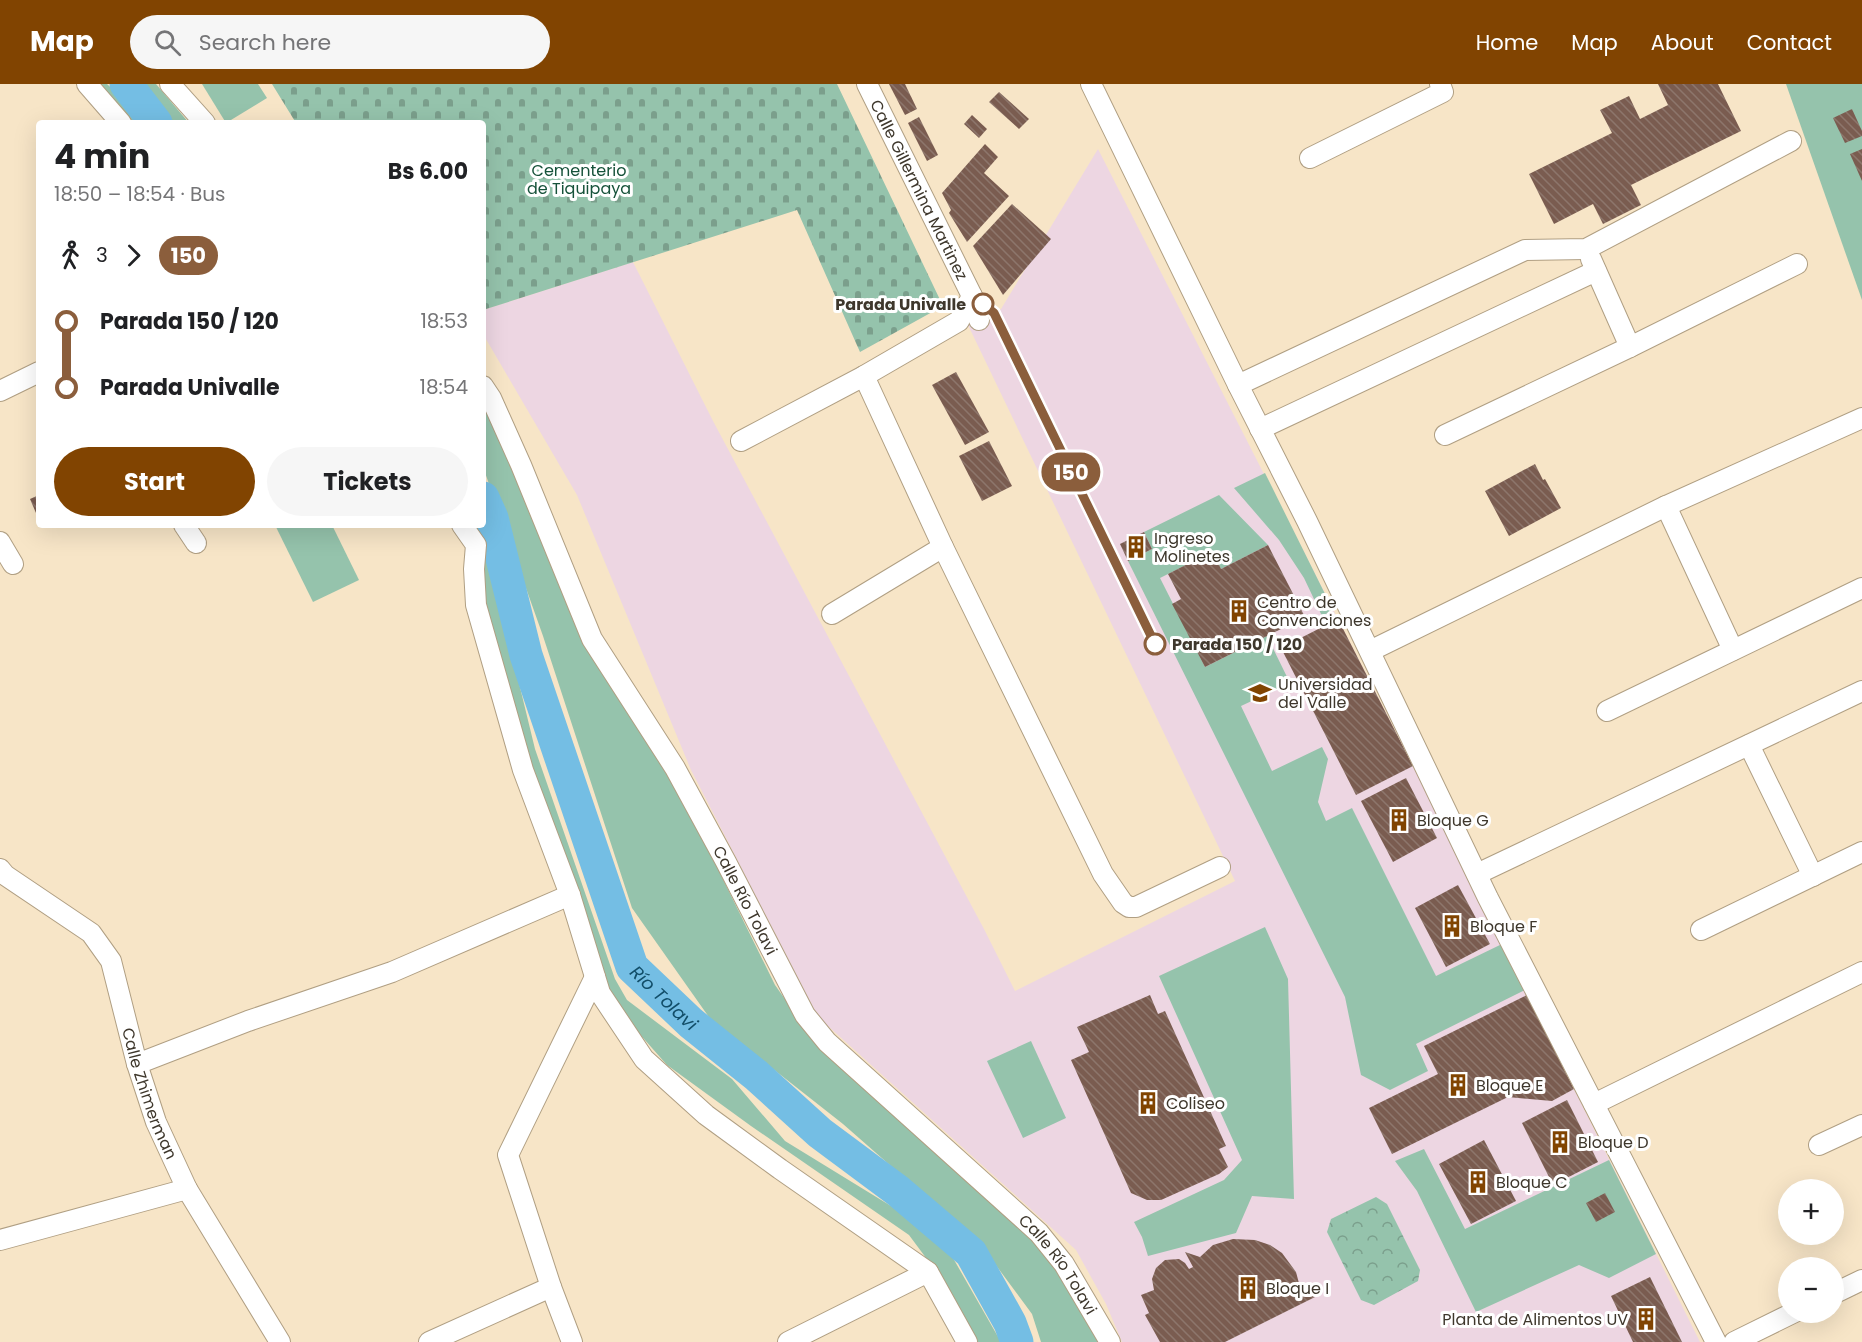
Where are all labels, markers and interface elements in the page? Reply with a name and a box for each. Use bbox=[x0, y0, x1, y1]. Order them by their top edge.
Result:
search box bbox=[130, 15, 550, 69]
text: Map bbox=[30, 22, 94, 61]
icon: search bbox=[151, 26, 184, 59]
text: Search here bbox=[199, 27, 331, 58]
text: Home bbox=[1476, 28, 1538, 57]
text: Map bbox=[1571, 28, 1618, 57]
text: About bbox=[1651, 28, 1714, 57]
text: Contact bbox=[1747, 28, 1832, 57]
street label: Calle Gillermina Martinez bbox=[865, 95, 974, 284]
text: 4 min bbox=[54, 133, 150, 180]
text: Bs 6.00 bbox=[388, 156, 468, 187]
park label: Cementerio de Tiquipaya bbox=[527, 159, 631, 200]
text: 18:50 – 18:54 · Bus bbox=[54, 180, 225, 208]
icon: walk bbox=[54, 239, 87, 272]
icon: forward bbox=[117, 239, 150, 272]
text: 3 bbox=[96, 241, 108, 269]
text: 150 bbox=[171, 241, 206, 270]
place label: Parada Univalle bbox=[835, 293, 966, 316]
marker: Parada Univalle bbox=[972, 293, 994, 315]
text: Parada 150 / 120 bbox=[100, 306, 279, 337]
text: 18:53 bbox=[420, 307, 468, 335]
text: Parada Univalle bbox=[100, 372, 280, 403]
text: 18:54 bbox=[420, 373, 468, 401]
button: Start bbox=[54, 447, 255, 516]
button: Tickets bbox=[267, 447, 468, 516]
line badge: 150 bbox=[1036, 452, 1106, 492]
text: 150 bbox=[1053, 458, 1089, 487]
place label: Ingreso Molinetes bbox=[1154, 527, 1230, 568]
building icon: Ingreso Molinetes bbox=[1123, 534, 1149, 560]
place label: Centro de Convenciones bbox=[1257, 591, 1371, 632]
building icon: Centro de Convenciones bbox=[1226, 598, 1252, 624]
marker: Parada 150 / 120 bbox=[1144, 633, 1166, 655]
place label: Parada 150 / 120 bbox=[1172, 633, 1302, 656]
place label: Universidad del Valle bbox=[1278, 673, 1373, 714]
school or university icon: Universidad del Valle bbox=[1247, 680, 1273, 706]
building icon: Bloque G bbox=[1386, 807, 1412, 833]
place label: Bloque G bbox=[1417, 809, 1489, 832]
street label: Calle Río Tolavi bbox=[708, 841, 783, 959]
building icon: Bloque F bbox=[1439, 913, 1465, 939]
place label: Bloque F bbox=[1470, 915, 1537, 938]
water label: Río Tolavi bbox=[625, 959, 703, 1036]
street label: Calle Zhimerman bbox=[117, 1025, 183, 1163]
building icon: Bloque E bbox=[1445, 1072, 1471, 1098]
place label: Bloque E bbox=[1476, 1074, 1543, 1097]
building icon: Coliseo bbox=[1135, 1090, 1161, 1116]
place label: Coliseo bbox=[1166, 1092, 1225, 1115]
building icon: Bloque D bbox=[1547, 1129, 1573, 1155]
place label: Bloque D bbox=[1578, 1131, 1649, 1154]
building icon: Bloque C bbox=[1465, 1169, 1491, 1195]
place label: Bloque C bbox=[1496, 1171, 1568, 1194]
map controls bbox=[1778, 1179, 1844, 1323]
button: + bbox=[1778, 1179, 1844, 1245]
street label: Calle Río Tolavi bbox=[1014, 1209, 1103, 1319]
button: − bbox=[1778, 1257, 1844, 1323]
building icon: Bloque I bbox=[1235, 1275, 1261, 1301]
place label: Bloque I bbox=[1266, 1277, 1329, 1300]
building icon: Planta de Alimentos UV bbox=[1633, 1306, 1659, 1332]
place label: Planta de Alimentos UV bbox=[1442, 1308, 1628, 1331]

